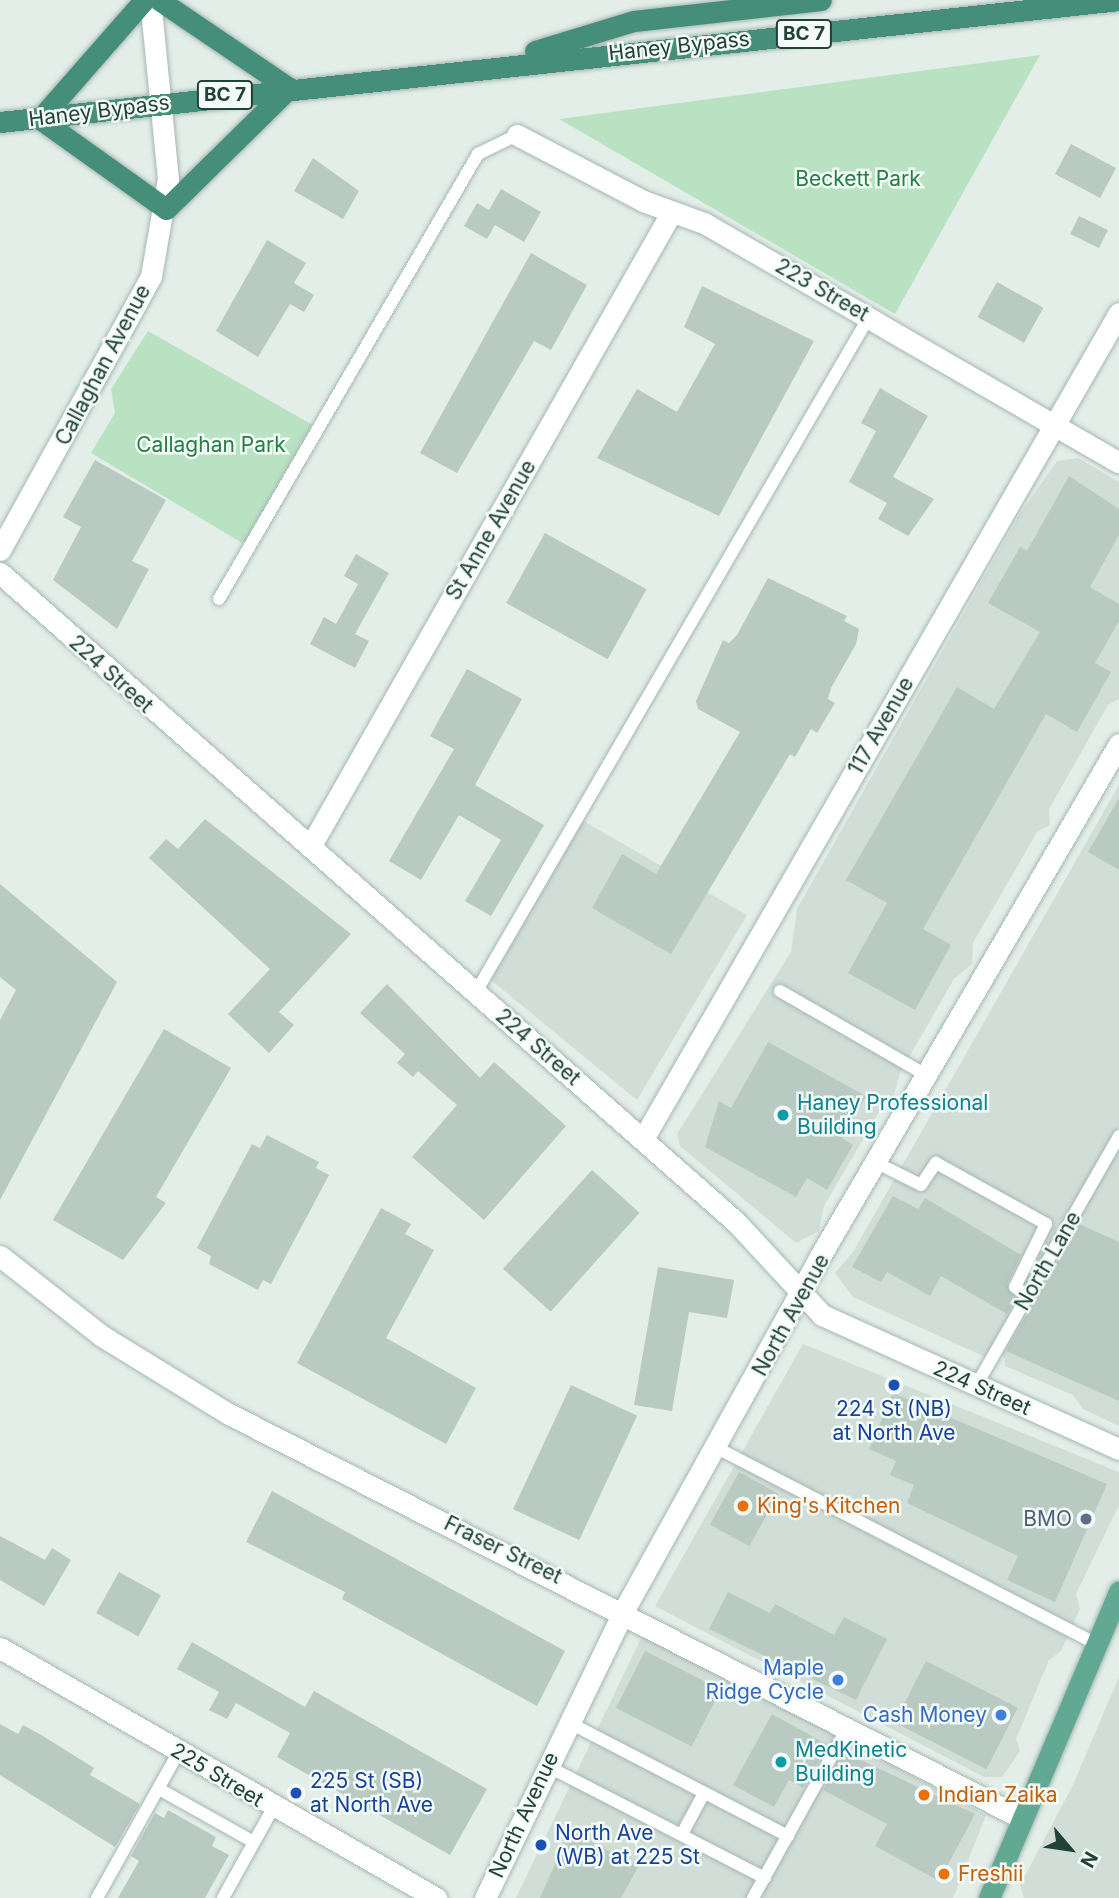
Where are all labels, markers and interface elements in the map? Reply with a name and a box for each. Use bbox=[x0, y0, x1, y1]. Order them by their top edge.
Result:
road number: BC 7 bbox=[774, 18, 834, 50]
street label: Haney Bypass bbox=[607, 26, 751, 66]
road number: BC 7 bbox=[195, 80, 255, 110]
street label: Haney Bypass bbox=[27, 90, 171, 132]
park label: Beckett Park bbox=[795, 166, 921, 192]
street label: 223 Street bbox=[771, 253, 873, 327]
street label: Callaghan Avenue bbox=[50, 280, 156, 450]
park label: Callaghan Park bbox=[136, 432, 286, 458]
street label: St Anne Avenue bbox=[441, 456, 541, 604]
street label: 224 Street bbox=[64, 630, 158, 718]
street label: 117 Avenue bbox=[843, 673, 919, 779]
street label: 224 Street bbox=[490, 1003, 586, 1091]
place label: Haney Professional Building bbox=[797, 1090, 988, 1140]
marker: Haney Professional Building bbox=[775, 1107, 791, 1123]
street label: North Lane bbox=[1010, 1207, 1086, 1315]
street label: North Avenue bbox=[747, 1250, 835, 1380]
street label: 224 Street bbox=[929, 1355, 1035, 1421]
marker: 224 St (NB) at North Ave bbox=[886, 1377, 902, 1393]
place label: 224 St (NB) at North Ave bbox=[832, 1396, 956, 1446]
place label: King's Kitchen bbox=[757, 1493, 900, 1519]
marker: King's Kitchen bbox=[735, 1498, 751, 1514]
place label: BMO bbox=[1023, 1506, 1072, 1532]
street label: Fraser Street bbox=[440, 1511, 566, 1589]
marker: BMO bbox=[1078, 1511, 1094, 1527]
place label: Maple Ridge Cycle bbox=[705, 1655, 824, 1705]
marker: Maple Ridge Cycle bbox=[830, 1672, 846, 1688]
place label: Cash Money bbox=[863, 1702, 987, 1728]
marker: Cash Money bbox=[993, 1707, 1009, 1723]
place label: MedKinetic Building bbox=[795, 1737, 907, 1787]
street label: 225 Street bbox=[166, 1738, 268, 1812]
street label: North Avenue bbox=[484, 1748, 564, 1882]
marker: MedKinetic Building bbox=[773, 1754, 789, 1770]
place label: 225 St (SB) at North Ave bbox=[310, 1768, 433, 1818]
place label: Indian Zaika bbox=[938, 1782, 1057, 1808]
marker: 225 St (SB) at North Ave bbox=[288, 1785, 304, 1801]
marker: Indian Zaika bbox=[916, 1787, 932, 1803]
north arrow bbox=[1035, 1814, 1105, 1884]
place label: North Ave (WB) at 225 St bbox=[555, 1820, 700, 1870]
marker: North Ave (WB) at 225 St bbox=[533, 1837, 549, 1853]
text: N bbox=[1075, 1848, 1102, 1871]
place label: Freshii bbox=[958, 1861, 1023, 1887]
marker: Freshii bbox=[936, 1866, 952, 1882]

